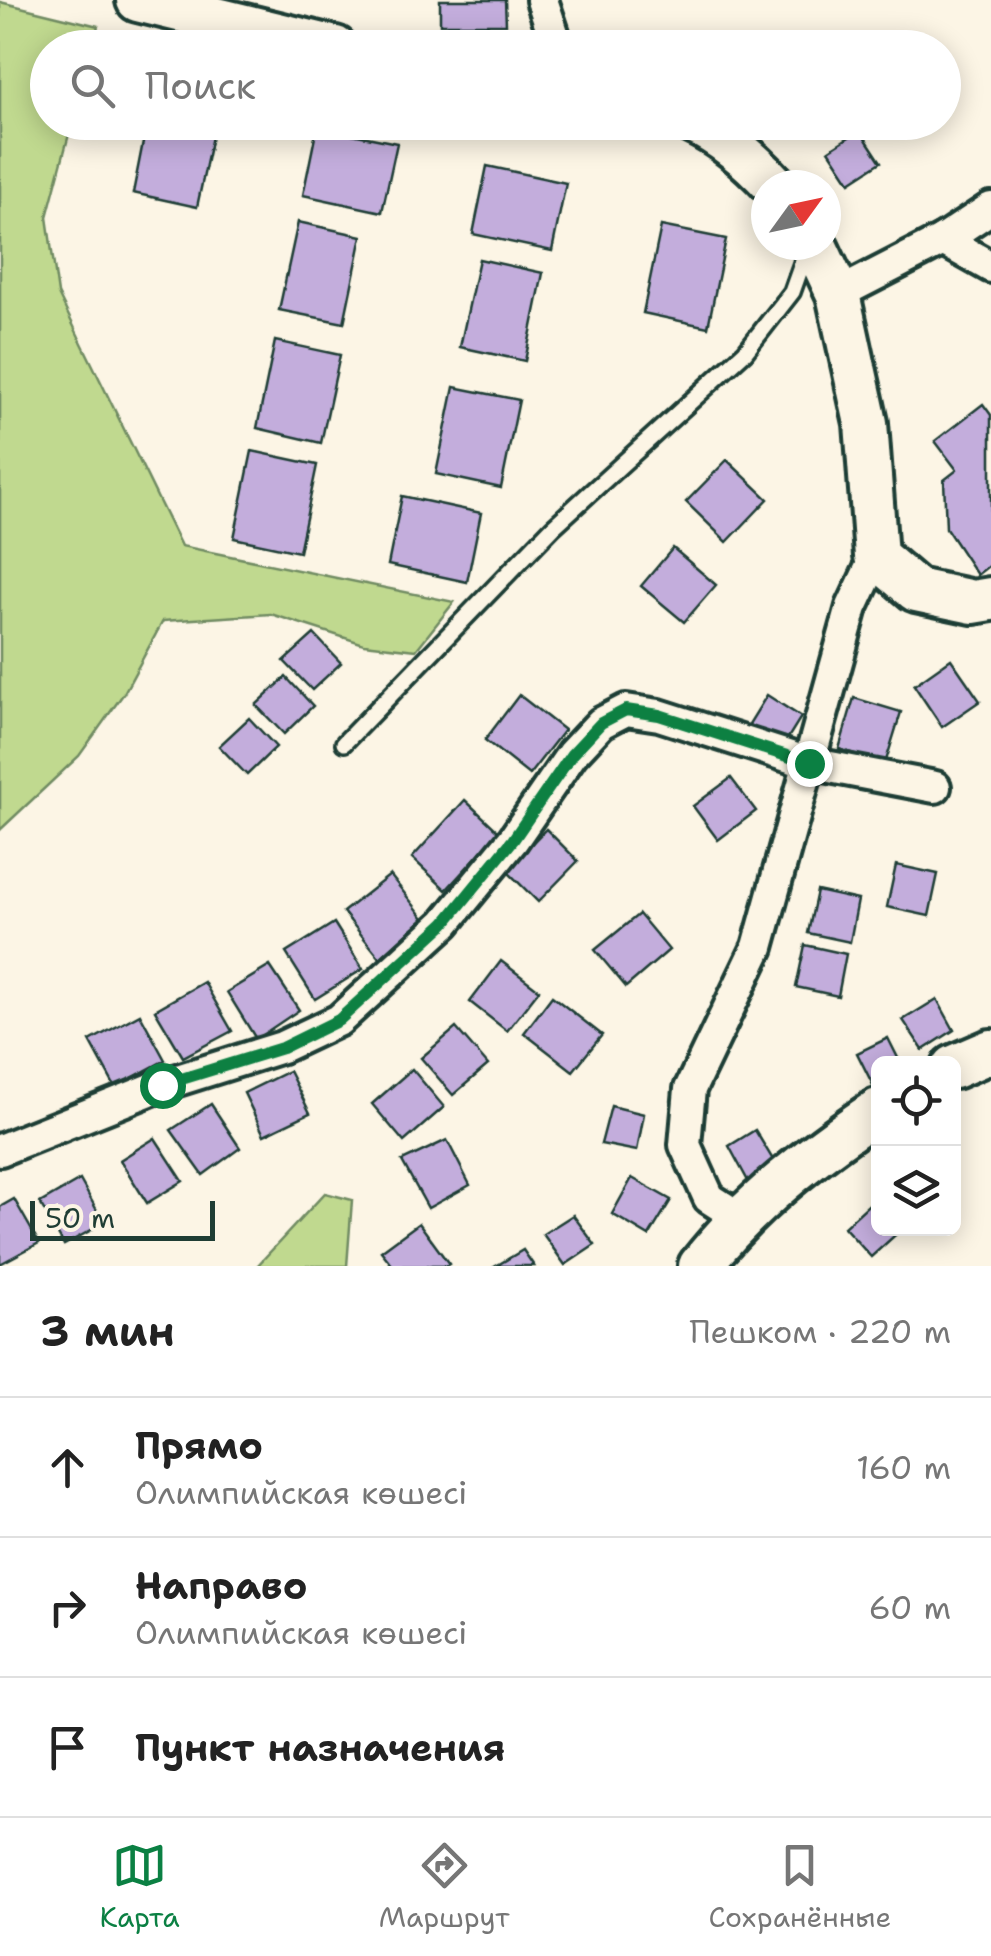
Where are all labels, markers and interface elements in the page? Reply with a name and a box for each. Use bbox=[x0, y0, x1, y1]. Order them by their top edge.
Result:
search box bbox=[30, 30, 961, 140]
icon: search bbox=[65, 58, 120, 113]
text: Поиск bbox=[145, 60, 256, 111]
north arrow bbox=[751, 170, 841, 260]
route end bbox=[787, 741, 833, 787]
map controls bbox=[871, 1056, 961, 1236]
button: locate bbox=[871, 1056, 961, 1146]
route start bbox=[140, 1063, 186, 1109]
button: layers bbox=[871, 1146, 961, 1236]
scale bar bbox=[30, 1196, 215, 1240]
text: 50 m bbox=[45, 1199, 115, 1237]
text: 3 мин bbox=[40, 1303, 175, 1359]
text: Пешком · 220 m bbox=[689, 1310, 951, 1353]
text: Прямо bbox=[135, 1420, 263, 1471]
icon: ahead bbox=[40, 1440, 95, 1495]
text: 160 m bbox=[856, 1446, 951, 1489]
text: Олимпийская көшесі bbox=[135, 1471, 467, 1514]
text: Направо bbox=[135, 1560, 308, 1611]
icon: right bbox=[40, 1580, 95, 1635]
text: 60 m bbox=[869, 1586, 951, 1629]
text: Олимпийская көшесі bbox=[135, 1611, 467, 1654]
icon: arrive bbox=[40, 1720, 95, 1775]
text: Пункт назначения bbox=[135, 1722, 505, 1773]
tab: Карта bbox=[100, 1838, 180, 1936]
tab: Маршрут bbox=[379, 1838, 509, 1936]
tab: Сохранённые bbox=[709, 1838, 891, 1936]

